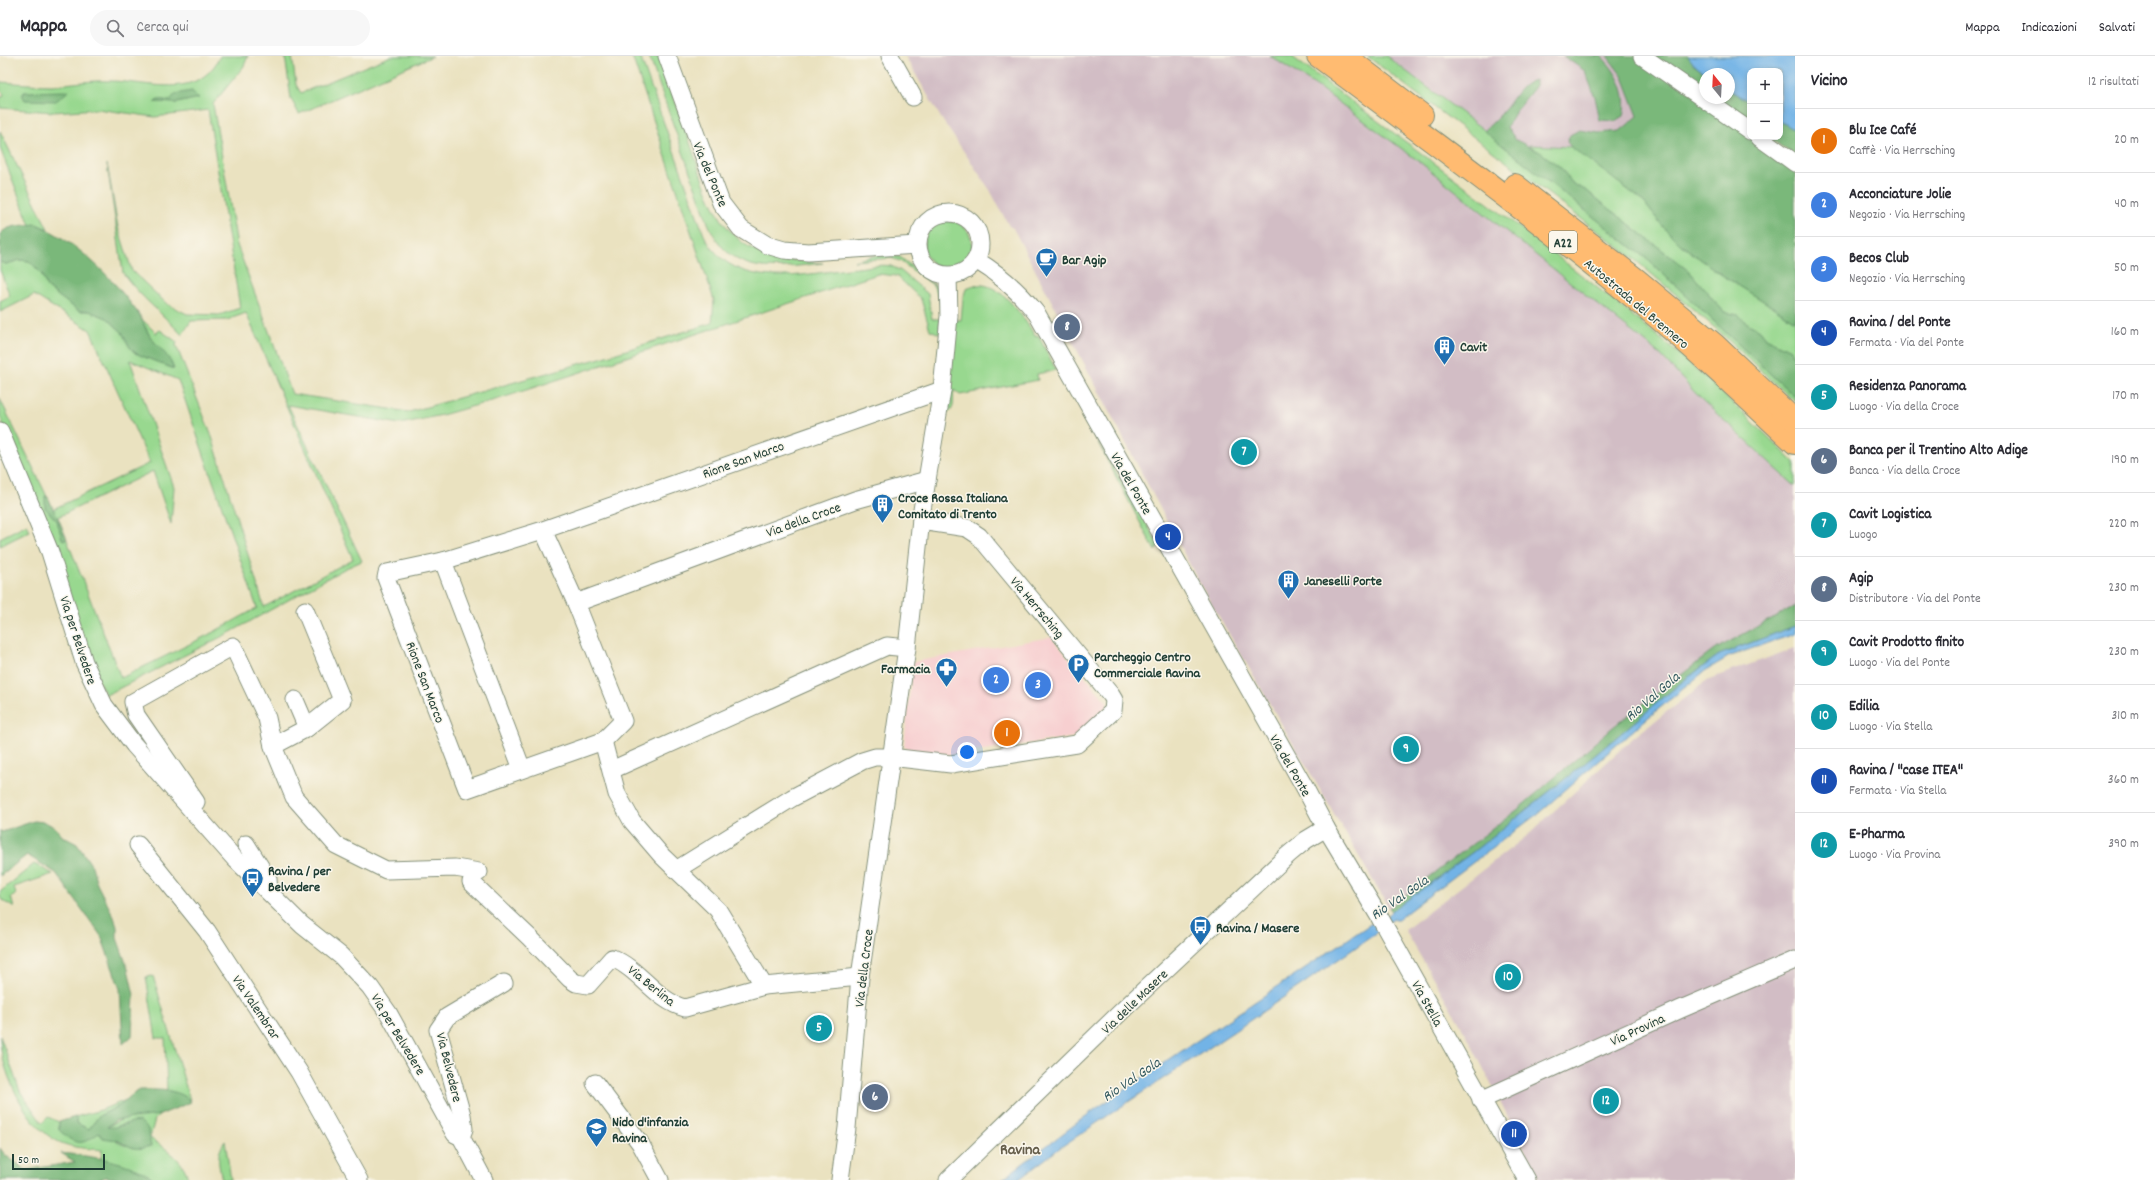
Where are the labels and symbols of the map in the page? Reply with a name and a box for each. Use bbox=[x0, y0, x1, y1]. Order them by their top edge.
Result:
north arrow bbox=[1699, 68, 1735, 104]
street label: Via del Ponte bbox=[687, 139, 732, 210]
road number: A22 bbox=[1549, 231, 1577, 253]
cafe icon: Bar Agip bbox=[1034, 246, 1060, 279]
place label: Bar Agip bbox=[1062, 251, 1107, 271]
street label: Autostrada del Brennero bbox=[1579, 254, 1693, 355]
pin: 8 bbox=[1054, 312, 1080, 342]
building icon: Cavit bbox=[1432, 333, 1458, 366]
place label: Cavit bbox=[1460, 338, 1488, 358]
street label: Rione San Marco bbox=[700, 437, 787, 485]
pin: 7 bbox=[1231, 437, 1257, 467]
street label: Via del Ponte bbox=[1104, 449, 1156, 519]
place label: Croce Rossa Italiana Comitato di Trento bbox=[898, 489, 1009, 525]
building icon: Croce Rossa Italiana Comitato di Trento bbox=[869, 492, 895, 525]
street label: Via della Croce bbox=[763, 498, 844, 544]
pin: 4 bbox=[1155, 522, 1181, 552]
building icon: Janeselli Porte bbox=[1275, 567, 1301, 600]
place label: Janeselli Porte bbox=[1304, 572, 1382, 592]
street label: Via Herrsching bbox=[1004, 573, 1069, 644]
street label: Via per Belvedere bbox=[53, 594, 101, 688]
street label: Rione San Marco bbox=[399, 639, 449, 726]
place label: Parcheggio Centro Commerciale Ravina bbox=[1094, 648, 1201, 684]
parking icon: Parcheggio Centro Commerciale Ravina bbox=[1065, 651, 1091, 684]
pharmacy icon: Farmacia bbox=[933, 655, 959, 688]
place label: Farmacia bbox=[881, 660, 931, 680]
pin: 2 bbox=[983, 665, 1009, 695]
water label: Rio Val Gola bbox=[1621, 667, 1686, 728]
pin: 3 bbox=[1025, 670, 1051, 700]
pin: 1 bbox=[994, 718, 1020, 748]
street label: Via del Ponte bbox=[1263, 731, 1315, 801]
pin: 9 bbox=[1393, 734, 1419, 764]
your location bbox=[957, 742, 977, 762]
place label: Ravina / per Belvedere bbox=[268, 862, 332, 898]
bus stop icon: Ravina / per Belvedere bbox=[240, 865, 266, 898]
water label: Rio Val Gola bbox=[1367, 870, 1434, 927]
bus stop icon: Ravina / Masere bbox=[1187, 914, 1213, 947]
place label: Ravina / Masere bbox=[1216, 919, 1299, 939]
street label: Via della Croce bbox=[850, 928, 880, 1008]
street label: Via Berlina bbox=[623, 961, 679, 1012]
pin: 10 bbox=[1495, 962, 1521, 992]
street label: Via delle Masere bbox=[1098, 965, 1173, 1040]
street label: Via Valembrar bbox=[226, 972, 285, 1045]
street label: Via Stella bbox=[1405, 977, 1447, 1031]
street label: Via per Belvedere bbox=[365, 990, 430, 1080]
street label: Via Provina bbox=[1607, 1009, 1669, 1052]
pin: 5 bbox=[806, 1013, 832, 1043]
street label: Via Belvedere bbox=[430, 1030, 466, 1104]
water label: Rio Val Gola bbox=[1098, 1052, 1167, 1108]
pin: 6 bbox=[862, 1082, 888, 1112]
pin: 12 bbox=[1593, 1086, 1619, 1116]
place label: Nido d'infanzia Ravina bbox=[612, 1113, 690, 1149]
school or university icon: Nido d'infanzia Ravina bbox=[584, 1116, 610, 1149]
pin: 11 bbox=[1501, 1119, 1527, 1149]
district label: Ravina bbox=[1000, 1139, 1041, 1162]
scale bar bbox=[12, 1152, 105, 1171]

